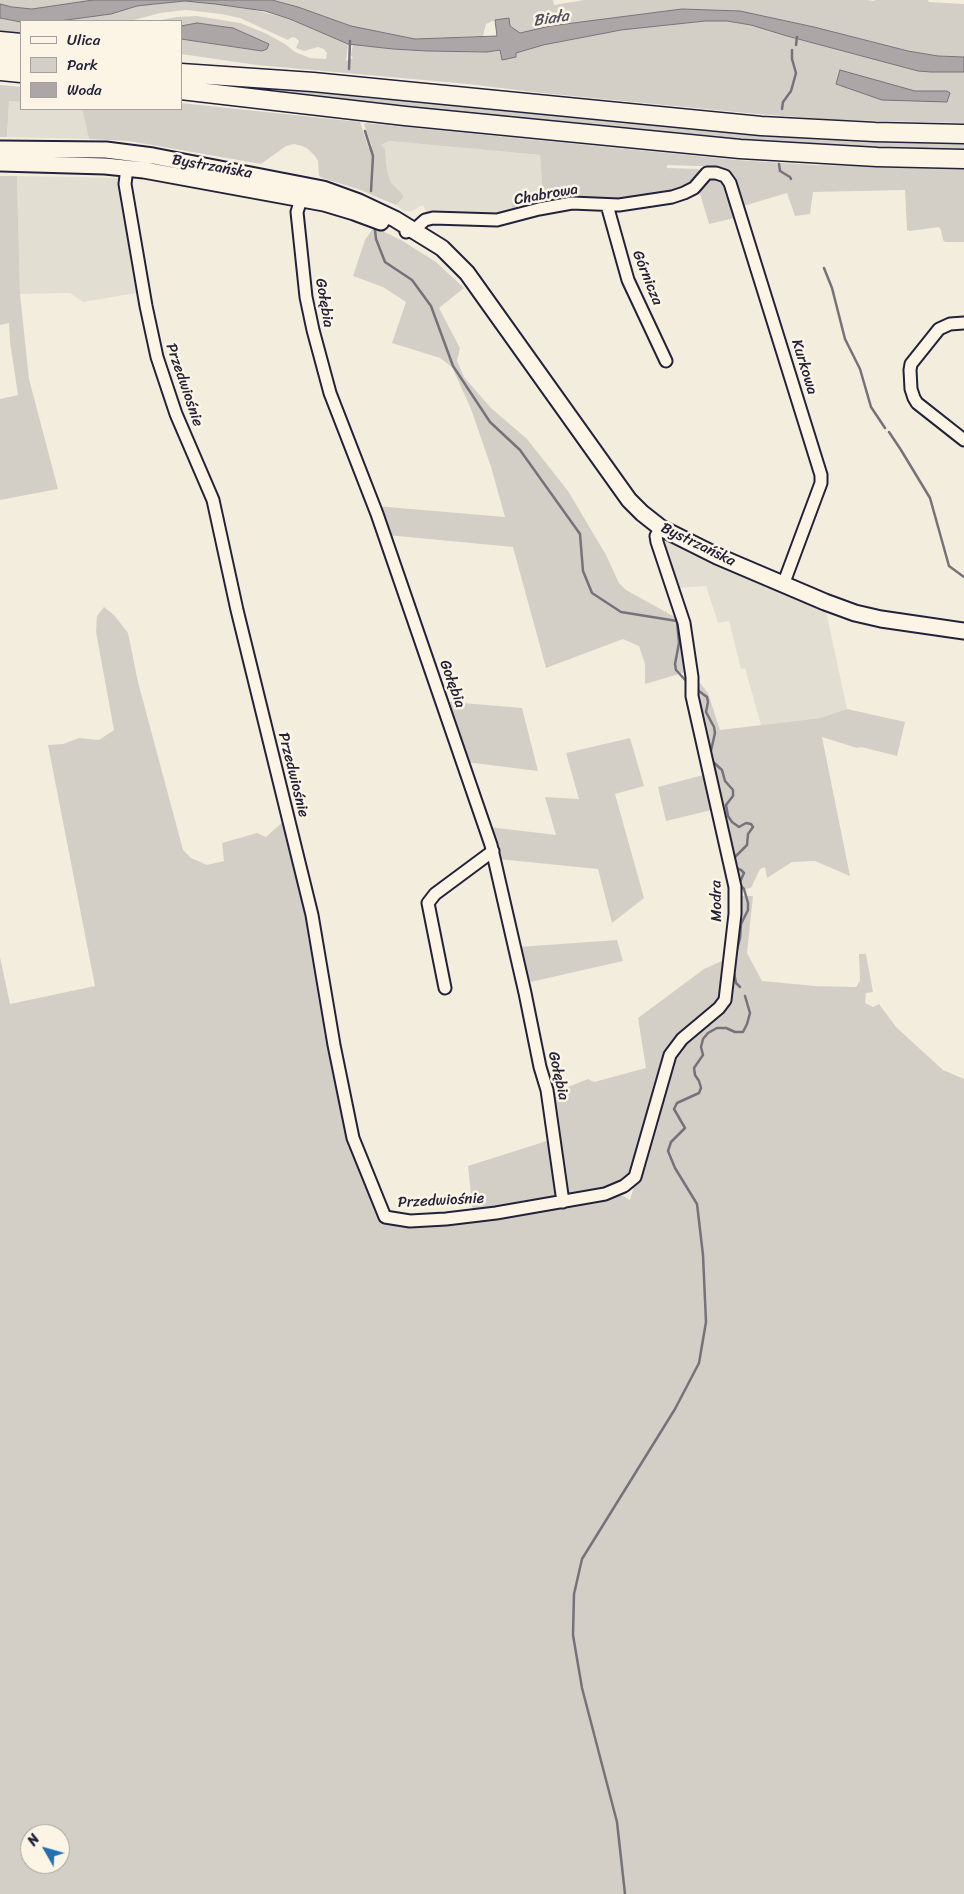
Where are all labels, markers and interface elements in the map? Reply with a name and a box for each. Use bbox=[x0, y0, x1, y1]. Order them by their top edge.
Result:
water label: Biała bbox=[532, 7, 570, 31]
legend bbox=[20, 20, 182, 110]
text: Ulica bbox=[67, 27, 100, 53]
text: Park bbox=[67, 52, 98, 78]
text: Woda bbox=[67, 77, 102, 103]
street label: Bystrzańska bbox=[171, 151, 253, 183]
street label: Chabrowa bbox=[513, 181, 579, 209]
street label: Górnicza bbox=[628, 248, 666, 308]
street label: Gołębia bbox=[311, 277, 337, 329]
street label: Kurkowa bbox=[787, 337, 821, 397]
street label: Przedwiośnie bbox=[161, 341, 207, 429]
street label: Bystrzańska bbox=[658, 519, 738, 571]
street label: Gołębia bbox=[435, 658, 469, 710]
street label: Przedwiośnie bbox=[274, 731, 312, 819]
street label: Modra bbox=[708, 880, 726, 922]
street label: Gołębia bbox=[544, 1050, 572, 1102]
street label: Przedwiośnie bbox=[397, 1190, 485, 1212]
north arrow bbox=[20, 1824, 70, 1874]
text: N bbox=[21, 1829, 46, 1852]

